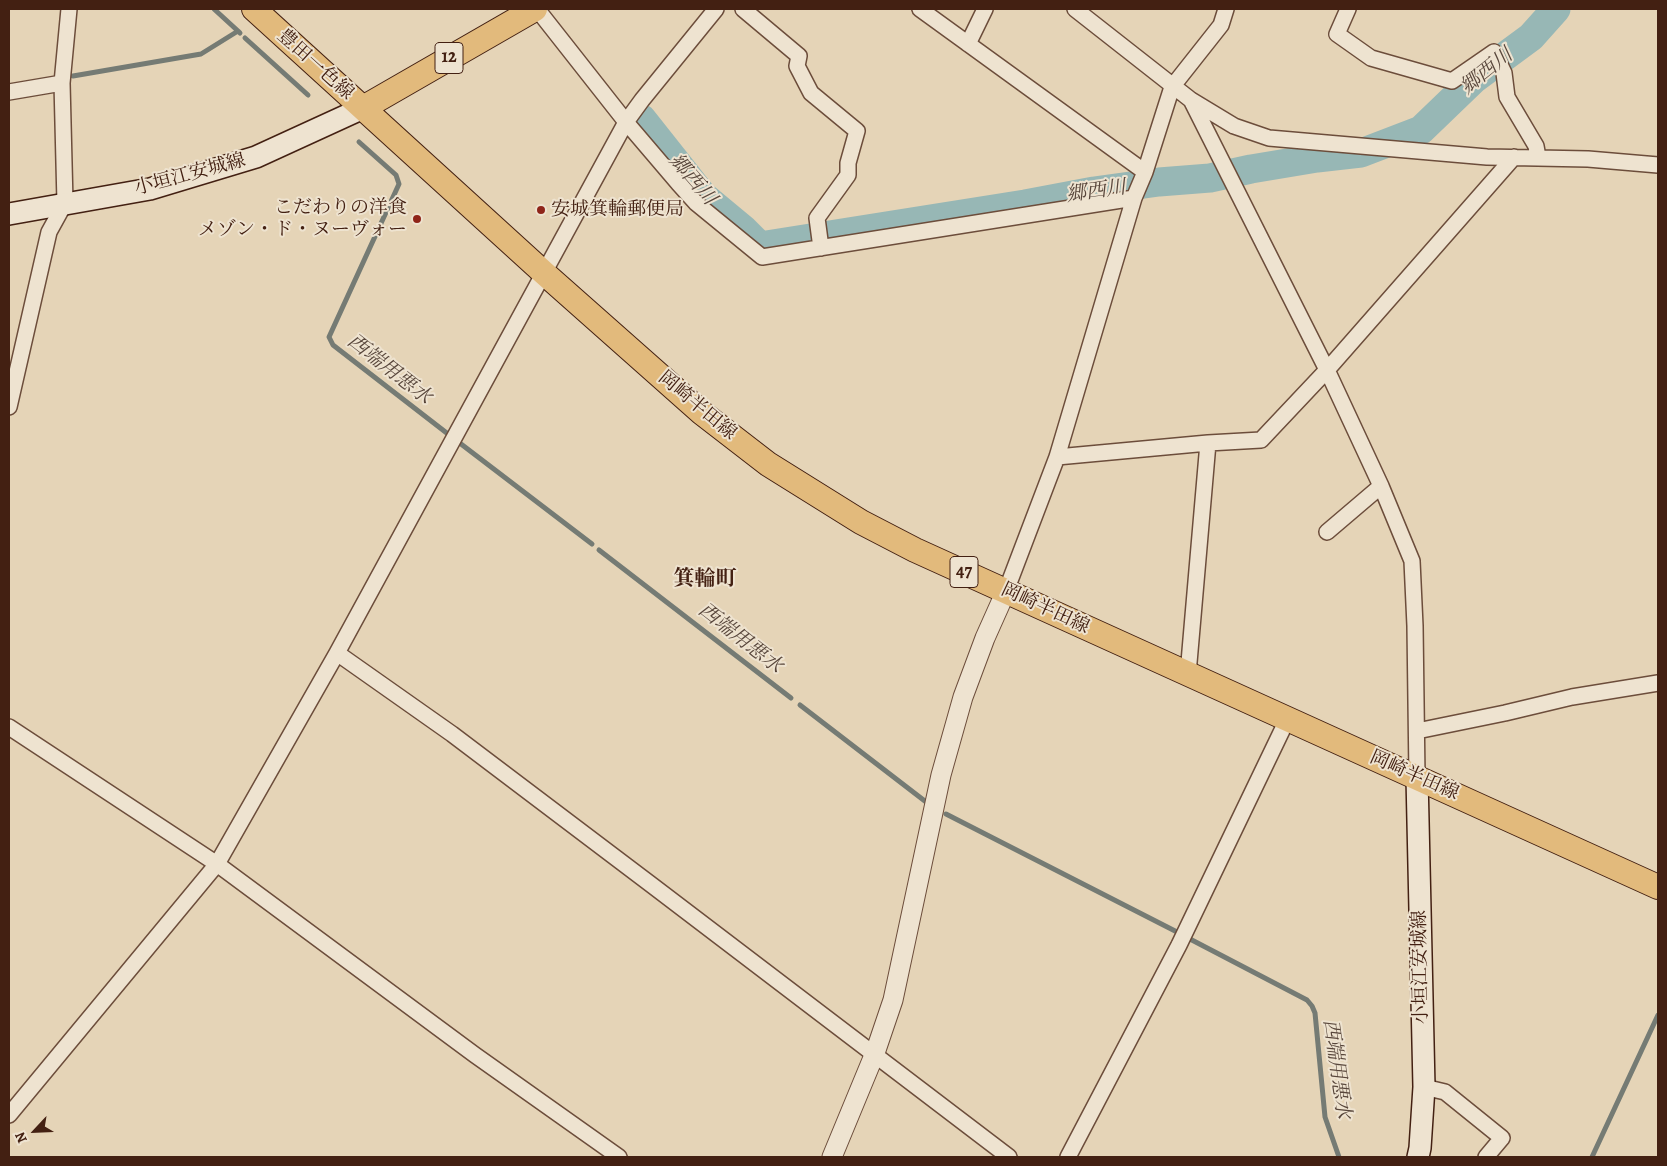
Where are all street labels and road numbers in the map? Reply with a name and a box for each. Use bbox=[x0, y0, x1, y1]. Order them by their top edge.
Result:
street label: 豊田一色線 bbox=[272, 25, 358, 105]
road number: 12 bbox=[435, 42, 463, 74]
street label: 小垣江安城線 bbox=[132, 149, 248, 201]
street label: 岡崎半田線 bbox=[653, 367, 741, 445]
road number: 47 bbox=[950, 556, 978, 588]
street label: 岡崎半田線 bbox=[997, 579, 1093, 639]
street label: 岡崎半田線 bbox=[1366, 746, 1462, 806]
street label: 小垣江安城線 bbox=[1409, 910, 1433, 1024]

